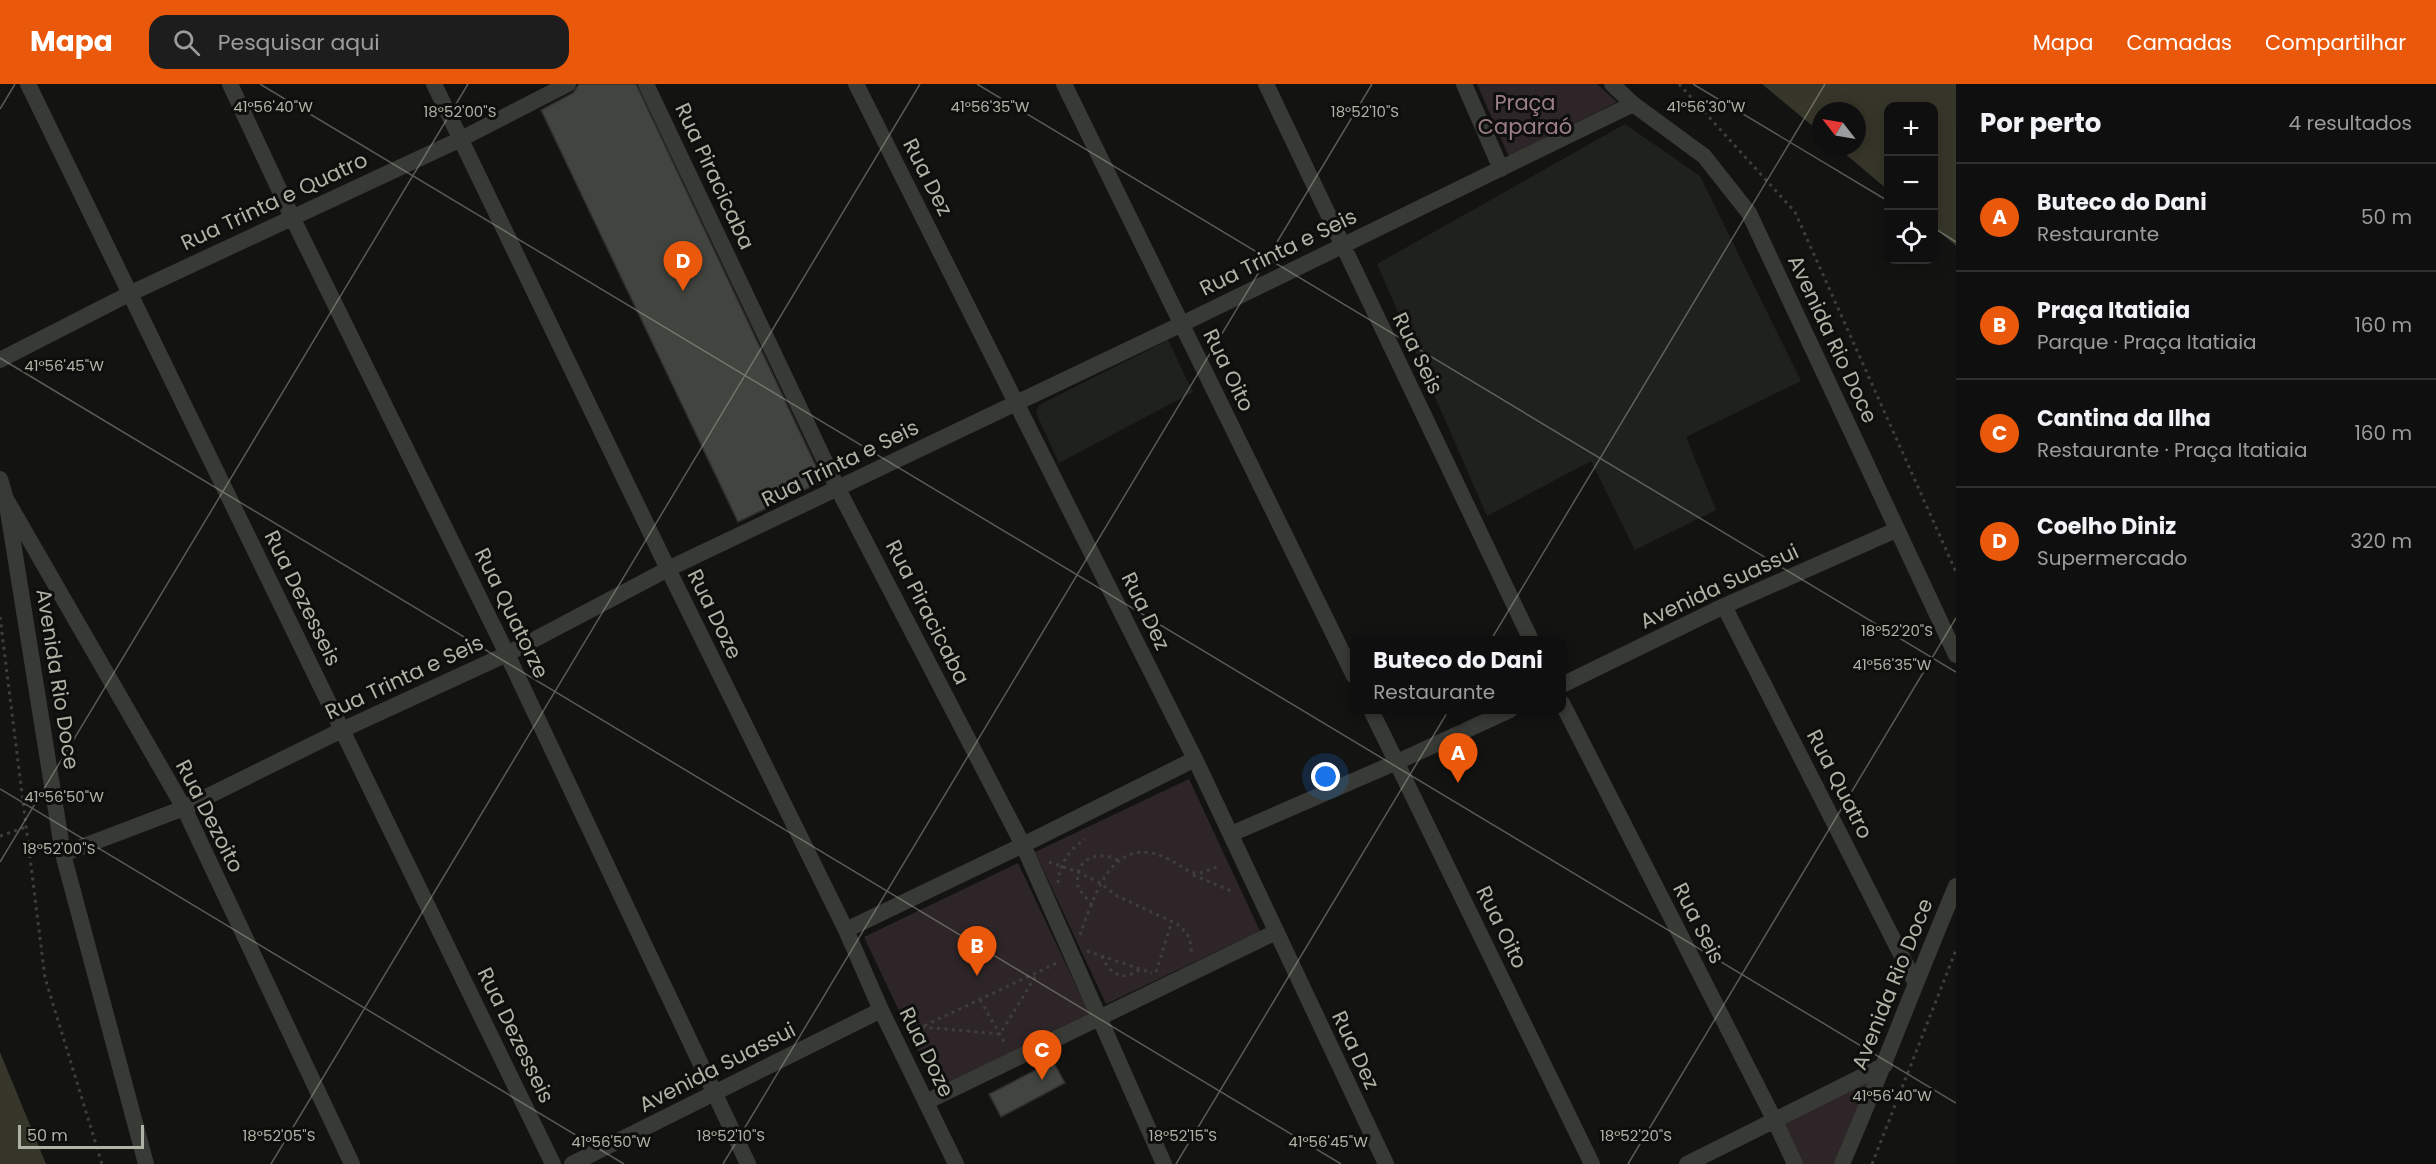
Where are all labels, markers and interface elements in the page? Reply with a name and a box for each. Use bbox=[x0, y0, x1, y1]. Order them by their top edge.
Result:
search box bbox=[149, 15, 569, 69]
text: Mapa bbox=[30, 22, 113, 61]
icon: search bbox=[170, 26, 203, 59]
text: Pesquisar aqui bbox=[218, 27, 380, 58]
text: Mapa bbox=[2033, 28, 2093, 57]
text: Camadas bbox=[2126, 28, 2232, 57]
text: Compartilhar bbox=[2265, 28, 2406, 57]
park label: Praça Caparaó bbox=[1478, 88, 1572, 141]
text: 41°56'40"W bbox=[233, 96, 313, 117]
text: 41°56'35"W bbox=[951, 96, 1030, 117]
text: 41°56'30"W bbox=[1667, 96, 1746, 117]
street label: Rua Piracicaba bbox=[668, 98, 762, 254]
text: 18°52'00"S bbox=[424, 101, 496, 122]
text: 18°52'10"S bbox=[1331, 101, 1399, 122]
north arrow bbox=[1812, 102, 1866, 156]
map controls bbox=[1884, 102, 1938, 264]
button: + bbox=[1884, 102, 1938, 156]
text: Por perto bbox=[1980, 105, 2101, 141]
text: 4 resultados bbox=[2289, 109, 2412, 137]
street label: Rua Dez bbox=[896, 133, 960, 221]
street label: Rua Trinta e Quatro bbox=[176, 145, 372, 257]
button: − bbox=[1884, 156, 1938, 210]
text: Buteco do Dani bbox=[2037, 187, 2207, 218]
street label: Rua Trinta e Seis bbox=[1195, 201, 1361, 303]
text: A bbox=[1992, 203, 2007, 231]
text: 50 m bbox=[2361, 203, 2412, 231]
button: locate bbox=[1884, 210, 1938, 264]
text: Restaurante bbox=[2037, 220, 2159, 248]
pin: D bbox=[664, 242, 702, 291]
street label: Avenida Rio Doce bbox=[1781, 250, 1885, 428]
text: Praça Itatiaia bbox=[2037, 295, 2190, 326]
street label: Rua Seis bbox=[1386, 307, 1450, 399]
text: B bbox=[1993, 311, 2006, 339]
text: 160 m bbox=[2354, 311, 2412, 339]
street label: Rua Oito bbox=[1197, 324, 1261, 416]
text: Parque · Praça Itatiaia bbox=[2037, 328, 2257, 356]
text: 41°56'45"W bbox=[24, 355, 104, 376]
text: Cantina da Ilha bbox=[2037, 403, 2211, 434]
street label: Rua Trinta e Seis bbox=[757, 412, 923, 514]
text: C bbox=[1992, 419, 2007, 447]
text: 160 m bbox=[2354, 419, 2412, 447]
text: Restaurante · Praça Itatiaia bbox=[2037, 436, 2307, 464]
text: Coelho Diniz bbox=[2037, 511, 2176, 542]
street label: Rua Dezesseis bbox=[258, 525, 348, 671]
text: D bbox=[1992, 527, 2007, 555]
text: 320 m bbox=[2350, 527, 2412, 555]
street label: Rua Piracicaba bbox=[879, 535, 977, 689]
street label: Avenida Suassui bbox=[1635, 537, 1803, 635]
street label: Rua Quatorze bbox=[468, 543, 556, 683]
text: Supermercado bbox=[2037, 544, 2187, 572]
street label: Rua Doze bbox=[681, 564, 749, 664]
street label: Rua Dez bbox=[1115, 567, 1177, 655]
street label: Avenida Rio Doce bbox=[29, 587, 87, 771]
text: 18°52'20"S bbox=[1861, 620, 1933, 641]
street label: Rua Trinta e Seis bbox=[320, 628, 488, 726]
popup bbox=[1350, 636, 1566, 714]
text: Buteco do Dani bbox=[1373, 645, 1543, 676]
text: 41°56'35"W bbox=[1853, 654, 1932, 675]
text: Restaurante bbox=[1373, 678, 1495, 706]
street label: Rua Quatro bbox=[1800, 724, 1880, 844]
pin: A bbox=[1438, 734, 1478, 783]
street label: Rua Dezoito bbox=[169, 755, 251, 877]
your location bbox=[1311, 762, 1340, 791]
text: 41°56'50"W bbox=[24, 786, 104, 807]
text: 18°52'00"S bbox=[23, 838, 95, 859]
street label: Rua Seis bbox=[1666, 877, 1732, 969]
street label: Rua Oito bbox=[1470, 881, 1534, 973]
street label: Avenida Rio Doce bbox=[1844, 894, 1940, 1074]
pin: B bbox=[958, 926, 996, 976]
street label: Rua Dezesseis bbox=[471, 962, 561, 1108]
street label: Rua Doze bbox=[893, 1002, 961, 1102]
street label: Rua Dez bbox=[1325, 1006, 1387, 1094]
street label: Avenida Suassui bbox=[634, 1015, 800, 1119]
pin: C bbox=[1022, 1030, 1062, 1080]
text: 41°56'40"W bbox=[1852, 1085, 1932, 1106]
scale bar bbox=[18, 1122, 144, 1150]
text: 50 m bbox=[27, 1124, 68, 1147]
text: 18°52'05"S bbox=[243, 1125, 315, 1146]
text: 18°52'10"S bbox=[697, 1125, 765, 1146]
text: 18°52'15"S bbox=[1149, 1125, 1217, 1146]
text: 18°52'20"S bbox=[1600, 1125, 1672, 1146]
text: 41°56'50"W bbox=[571, 1131, 651, 1152]
text: 41°56'45"W bbox=[1288, 1131, 1368, 1152]

